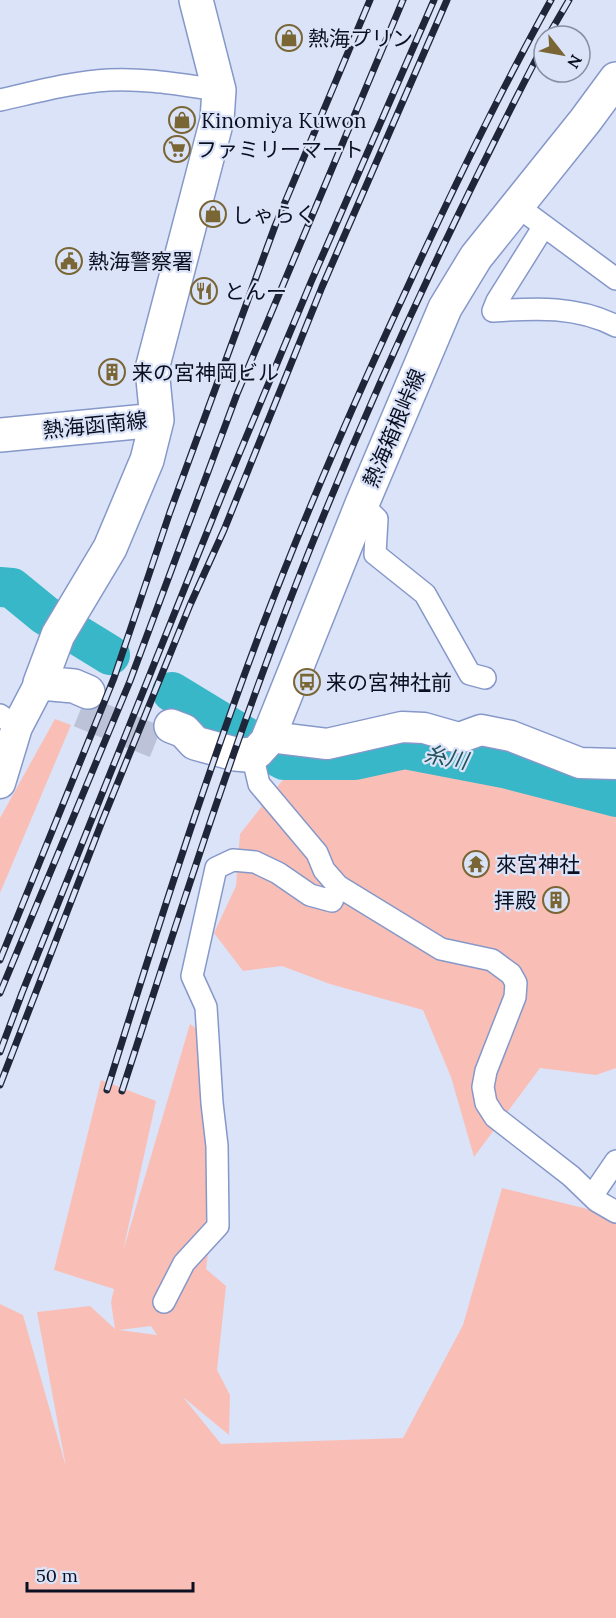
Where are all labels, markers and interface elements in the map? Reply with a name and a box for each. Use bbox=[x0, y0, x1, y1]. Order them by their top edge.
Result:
shop icon: 熱海プリン bbox=[274, 23, 304, 53]
north arrow bbox=[532, 24, 592, 84]
place label: 熱海プリン bbox=[308, 25, 413, 52]
text: N bbox=[563, 51, 587, 72]
shop icon: Kinomiya Kuwon bbox=[167, 105, 197, 135]
place label: Kinomiya Kuwon bbox=[201, 107, 367, 134]
supermarket icon: ファミリーマート bbox=[162, 134, 192, 164]
place label: ファミリーマート bbox=[196, 136, 364, 163]
shop icon: しゃらく bbox=[198, 199, 228, 229]
place label: しゃらく bbox=[232, 201, 316, 228]
public building icon: 熱海警察署 bbox=[54, 246, 84, 276]
place label: 熱海警察署 bbox=[88, 248, 193, 275]
restaurant icon: とんー bbox=[189, 276, 219, 306]
place label: とんー bbox=[224, 278, 287, 305]
building icon: 来の宮神岡ビル bbox=[97, 357, 127, 387]
place label: 来の宮神岡ビル bbox=[132, 359, 279, 386]
street label: 熱海箱根峠線 bbox=[357, 365, 431, 491]
street label: 熱海函南線 bbox=[41, 406, 149, 444]
bus stop icon: 来の宮神社前 bbox=[292, 667, 322, 697]
place label: 来の宮神社前 bbox=[326, 669, 452, 696]
water label: 糸川 bbox=[422, 739, 472, 775]
temple icon: 來宮神社 bbox=[461, 849, 491, 879]
place label: 來宮神社 bbox=[496, 851, 580, 878]
building icon: 拝殿 bbox=[541, 885, 571, 915]
place label: 拝殿 bbox=[494, 887, 536, 914]
scale bar bbox=[27, 1555, 194, 1593]
text: 50 m bbox=[36, 1564, 78, 1587]

